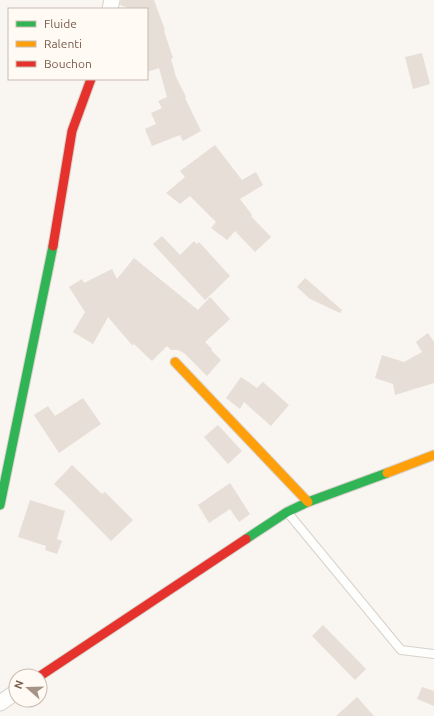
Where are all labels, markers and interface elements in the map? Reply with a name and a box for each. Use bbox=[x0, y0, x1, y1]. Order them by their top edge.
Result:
legend bbox=[8, 8, 148, 80]
text: Fluide bbox=[44, 17, 77, 30]
text: Ralenti bbox=[44, 37, 82, 50]
text: Bouchon bbox=[44, 57, 92, 70]
north arrow bbox=[8, 668, 48, 708]
text: N bbox=[12, 679, 26, 690]

